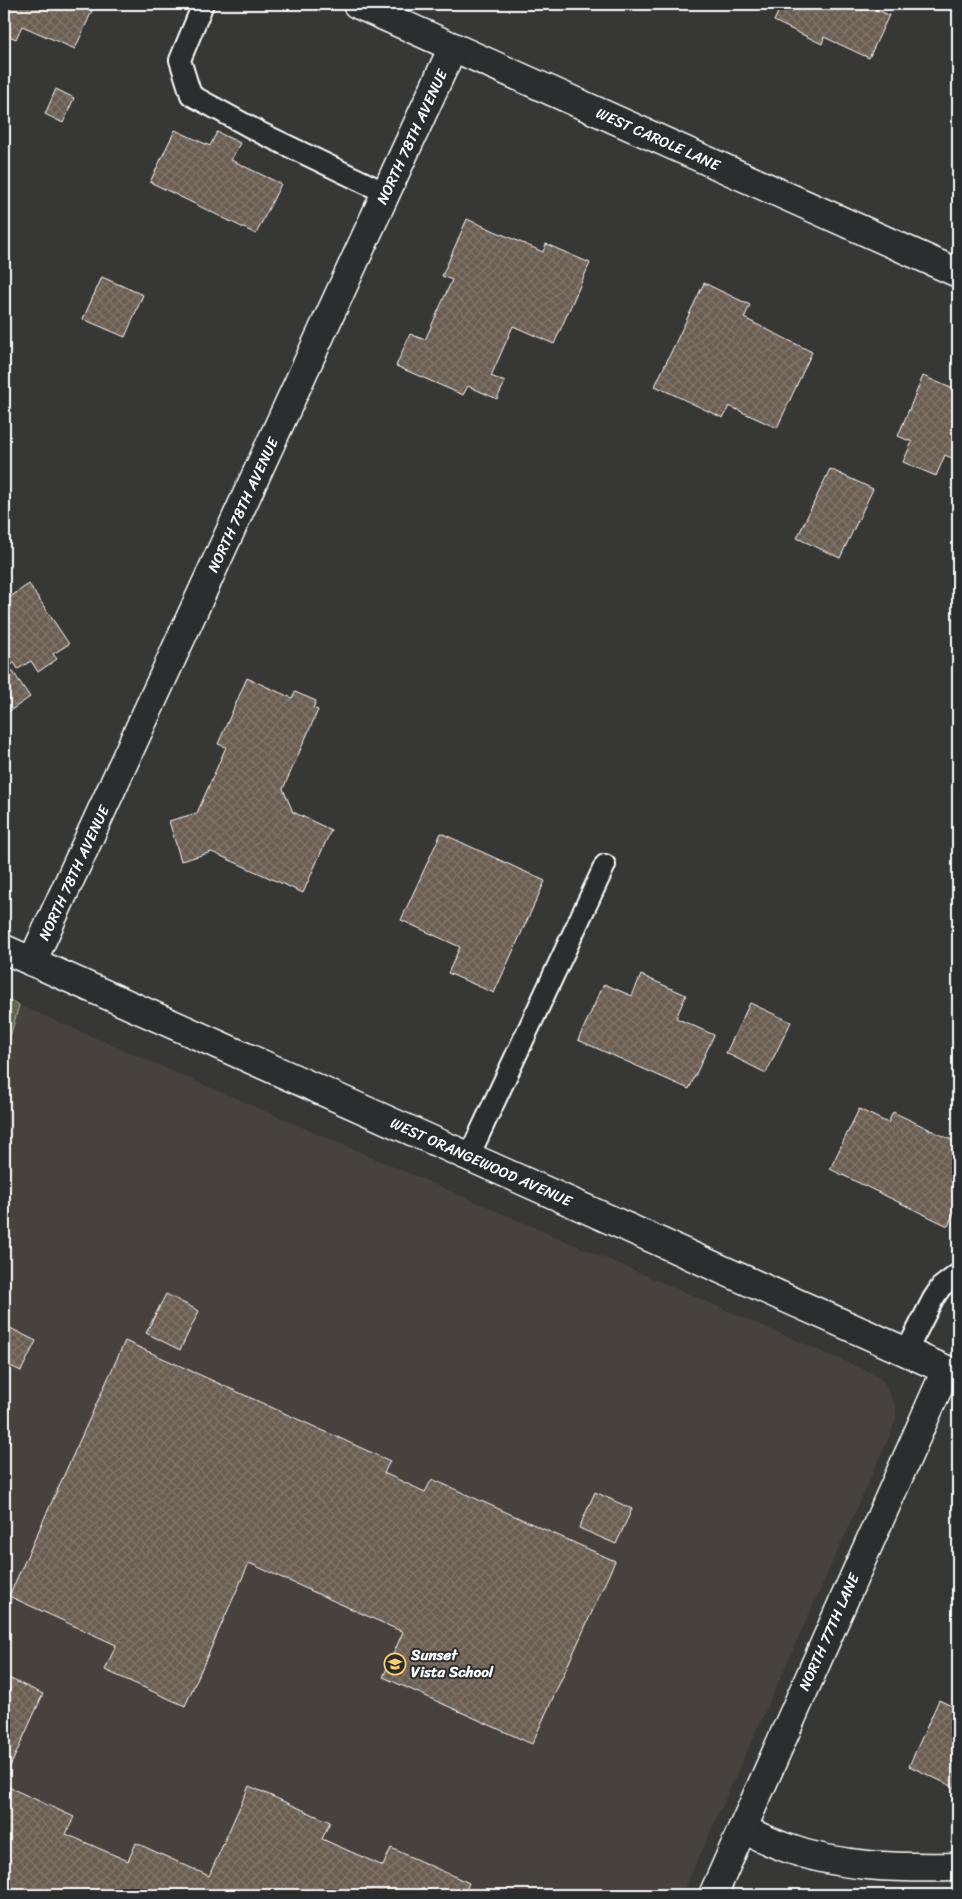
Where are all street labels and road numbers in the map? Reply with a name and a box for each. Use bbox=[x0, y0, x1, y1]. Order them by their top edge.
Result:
street label: NORTH 78TH AVENUE bbox=[369, 63, 455, 209]
street label: WEST CAROLE LANE bbox=[592, 100, 726, 179]
street label: NORTH 78TH AVENUE bbox=[200, 431, 286, 577]
street label: NORTH 78TH AVENUE bbox=[31, 799, 117, 945]
street label: WEST ORANGEWOOD AVENUE bbox=[386, 1110, 578, 1215]
street label: NORTH 77TH LANE bbox=[791, 1567, 867, 1695]

